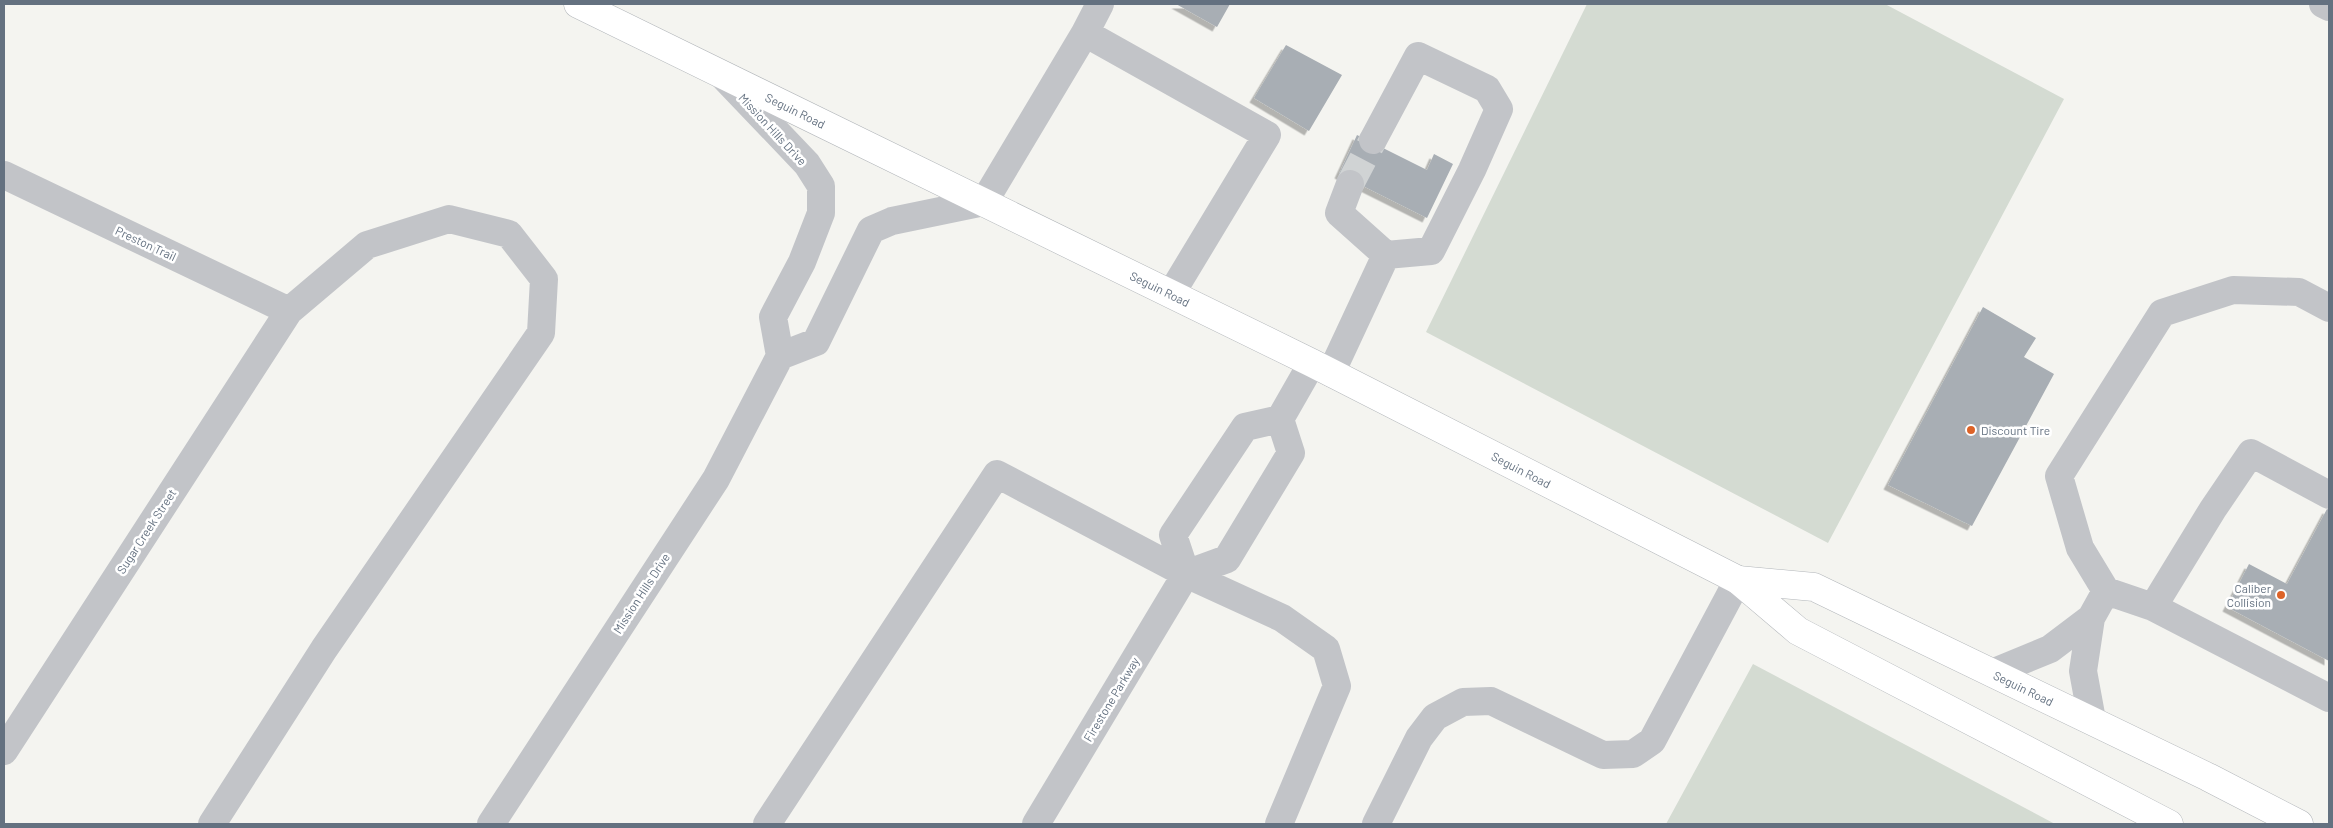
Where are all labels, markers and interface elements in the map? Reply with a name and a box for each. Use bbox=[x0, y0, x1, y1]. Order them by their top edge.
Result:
street label: Mission Hills Drive bbox=[736, 90, 810, 168]
street label: Seguin Road bbox=[763, 90, 828, 131]
street label: Preston Trail bbox=[113, 223, 179, 263]
street label: Seguin Road bbox=[1128, 268, 1192, 309]
place label: Discount Tire bbox=[1981, 423, 2050, 437]
marker: Discount Tire bbox=[1965, 424, 1977, 436]
street label: Seguin Road bbox=[1489, 449, 1553, 491]
street label: Sugar Creek Street bbox=[113, 486, 179, 576]
street label: Mission Hills Drive bbox=[610, 550, 672, 636]
place label: Caliber Collision bbox=[2227, 581, 2272, 609]
marker: Caliber Collision bbox=[2275, 589, 2287, 601]
street label: Firestone Parkway bbox=[1080, 654, 1142, 744]
street label: Seguin Road bbox=[1991, 668, 2056, 708]

